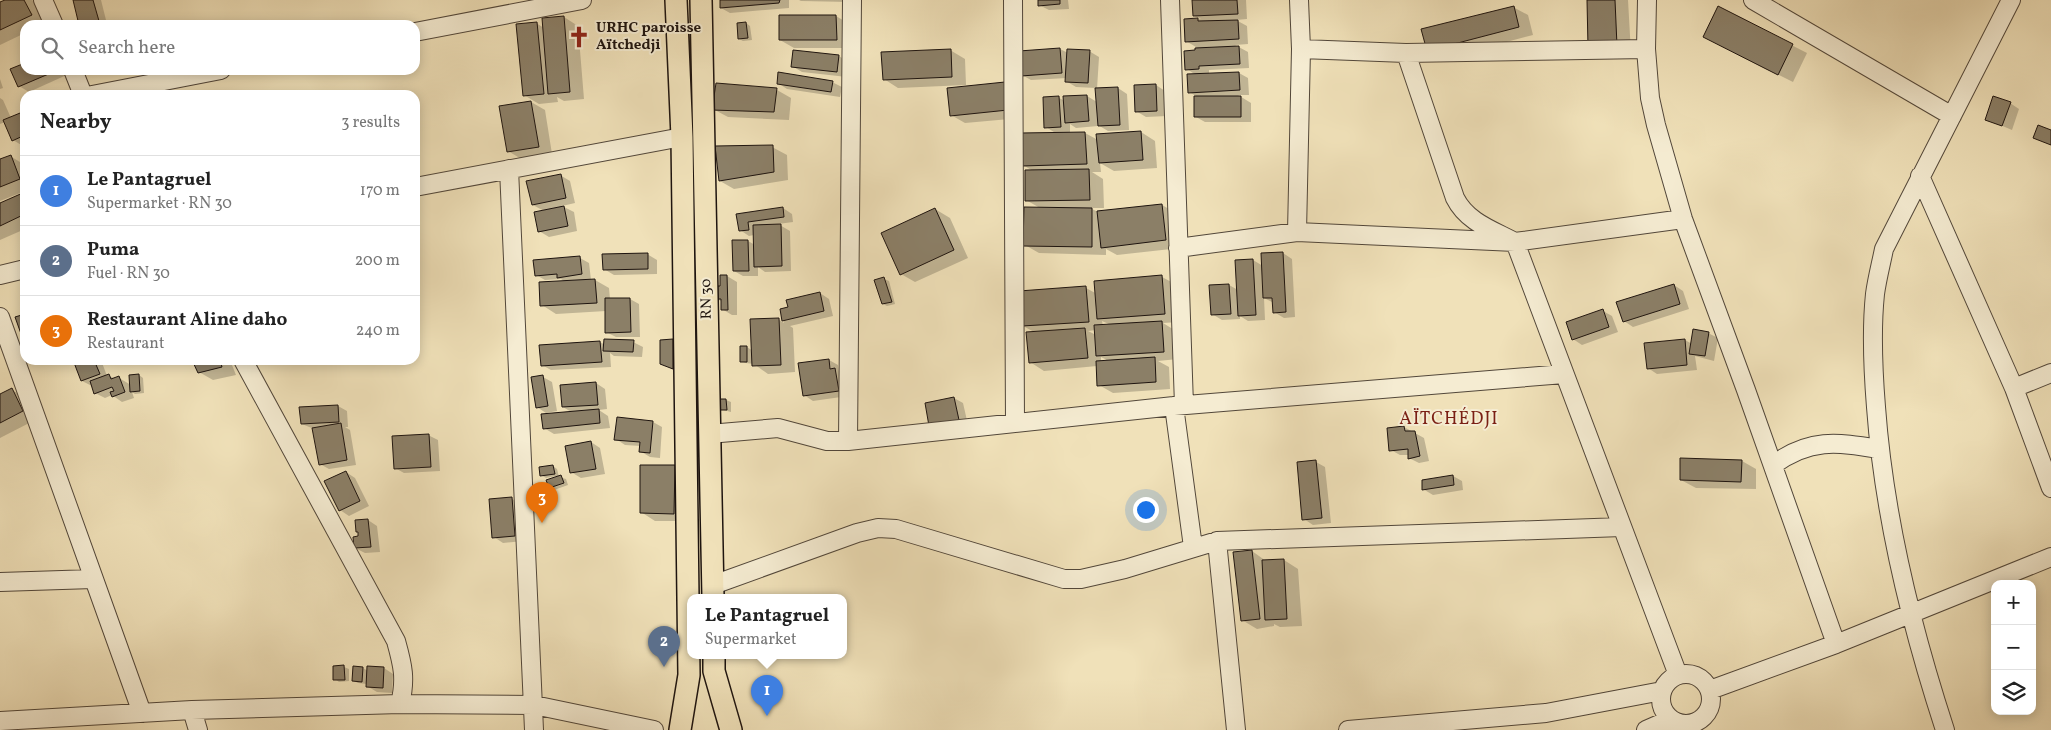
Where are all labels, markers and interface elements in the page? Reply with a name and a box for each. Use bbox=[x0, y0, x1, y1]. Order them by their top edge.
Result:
place label: URHC paroisse Aïtchedji bbox=[596, 18, 702, 56]
search box bbox=[20, 20, 420, 75]
church icon: URHC paroisse Aïtchedji bbox=[566, 24, 592, 50]
icon: search bbox=[38, 34, 66, 62]
text: Search here bbox=[78, 35, 175, 61]
text: Nearby bbox=[40, 108, 111, 137]
text: 3 results bbox=[341, 112, 400, 134]
text: Le Pantagruel bbox=[87, 167, 212, 193]
text: 1 bbox=[53, 180, 59, 202]
text: 170 m bbox=[360, 180, 400, 202]
text: Supermarket · RN 30 bbox=[87, 193, 232, 215]
text: Puma bbox=[87, 237, 139, 263]
text: 2 bbox=[52, 250, 60, 272]
text: 200 m bbox=[355, 250, 400, 272]
text: Fuel · RN 30 bbox=[87, 263, 170, 285]
street label: RN 30 bbox=[696, 278, 718, 320]
text: Restaurant Aline daho bbox=[87, 307, 287, 333]
text: 3 bbox=[52, 320, 60, 342]
text: 240 m bbox=[356, 320, 400, 342]
text: Restaurant bbox=[87, 333, 165, 355]
district label: AÏTCHÉDJI bbox=[1399, 407, 1499, 432]
pin: 3 bbox=[526, 482, 558, 523]
your location bbox=[1133, 497, 1159, 523]
map controls bbox=[1991, 580, 2036, 715]
button: + bbox=[1991, 580, 2036, 625]
popup bbox=[687, 594, 847, 659]
text: Le Pantagruel bbox=[705, 603, 829, 629]
button: − bbox=[1991, 625, 2036, 670]
pin: 2 bbox=[648, 626, 680, 667]
text: Supermarket bbox=[705, 629, 797, 651]
button: layers bbox=[1991, 670, 2036, 715]
pin: 1 bbox=[751, 675, 783, 716]

